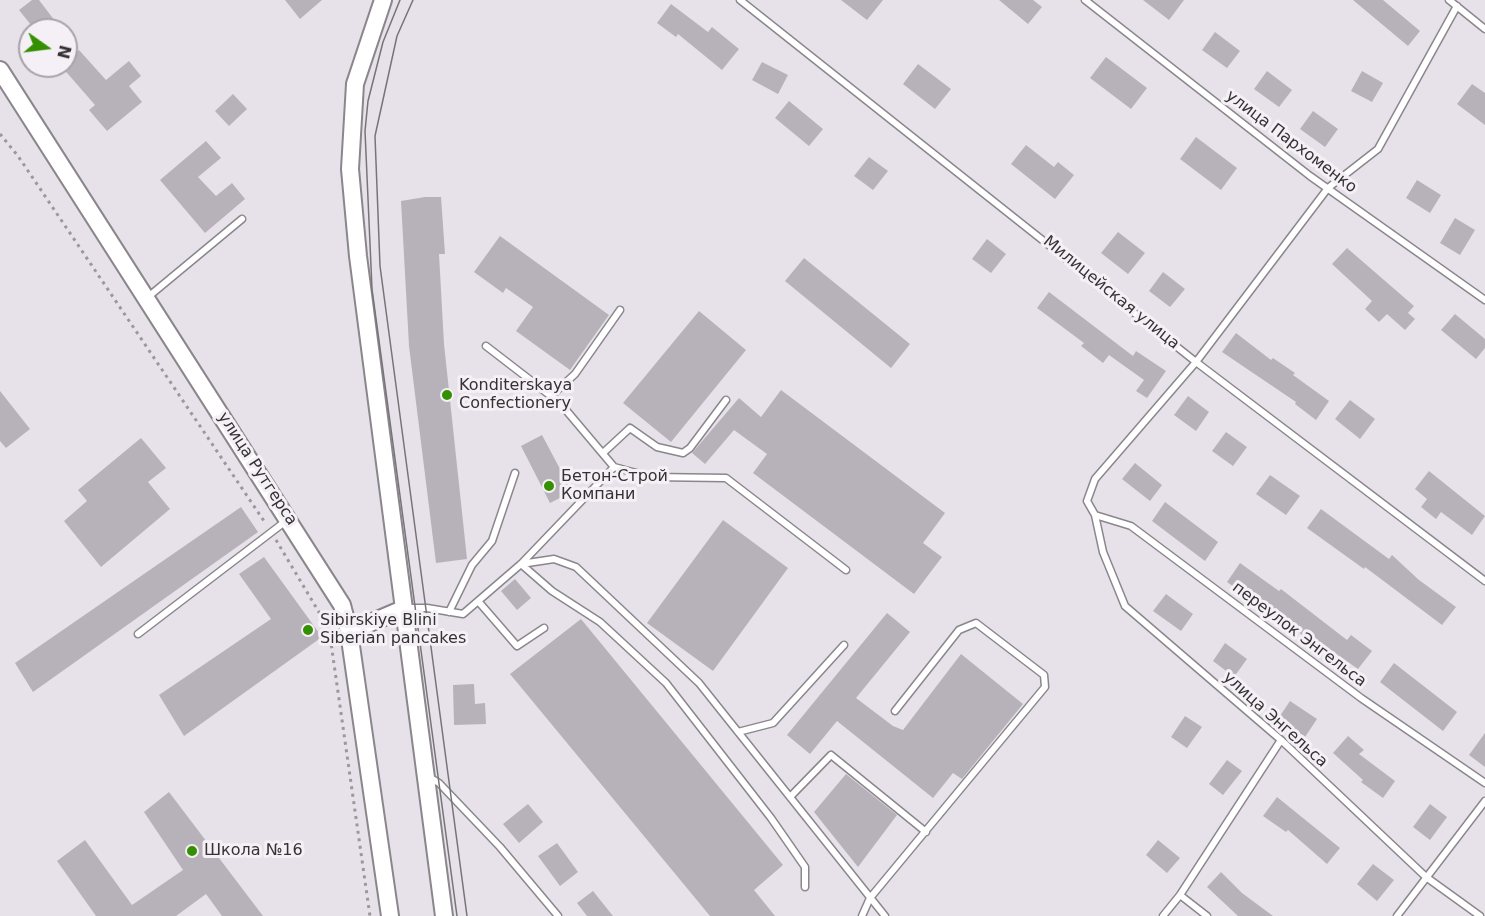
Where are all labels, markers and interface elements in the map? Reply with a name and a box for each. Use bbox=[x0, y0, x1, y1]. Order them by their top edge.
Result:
north arrow bbox=[18, 18, 78, 78]
text: N bbox=[53, 43, 75, 61]
street label: улица Пархоменко bbox=[1222, 87, 1360, 197]
street label: Милицейская улица bbox=[1039, 232, 1183, 354]
place label: Konditerskaya Confectionery bbox=[459, 376, 572, 414]
marker: Konditerskaya Confectionery bbox=[440, 388, 454, 402]
street label: улица Рутгерса bbox=[213, 409, 301, 529]
place label: Бетон-Строй Компани bbox=[561, 467, 668, 505]
marker: Бетон-Строй Компани bbox=[542, 479, 556, 493]
street label: переулок Энгельса bbox=[1228, 578, 1370, 692]
place label: Sibirskiye Blini Siberian pancakes bbox=[320, 611, 466, 649]
marker: Sibirskiye Blini Siberian pancakes bbox=[301, 623, 315, 637]
street label: улица Энгельса bbox=[1219, 668, 1331, 772]
place label: Школа №16 bbox=[204, 841, 303, 861]
marker: Школа №16 bbox=[185, 844, 199, 858]

